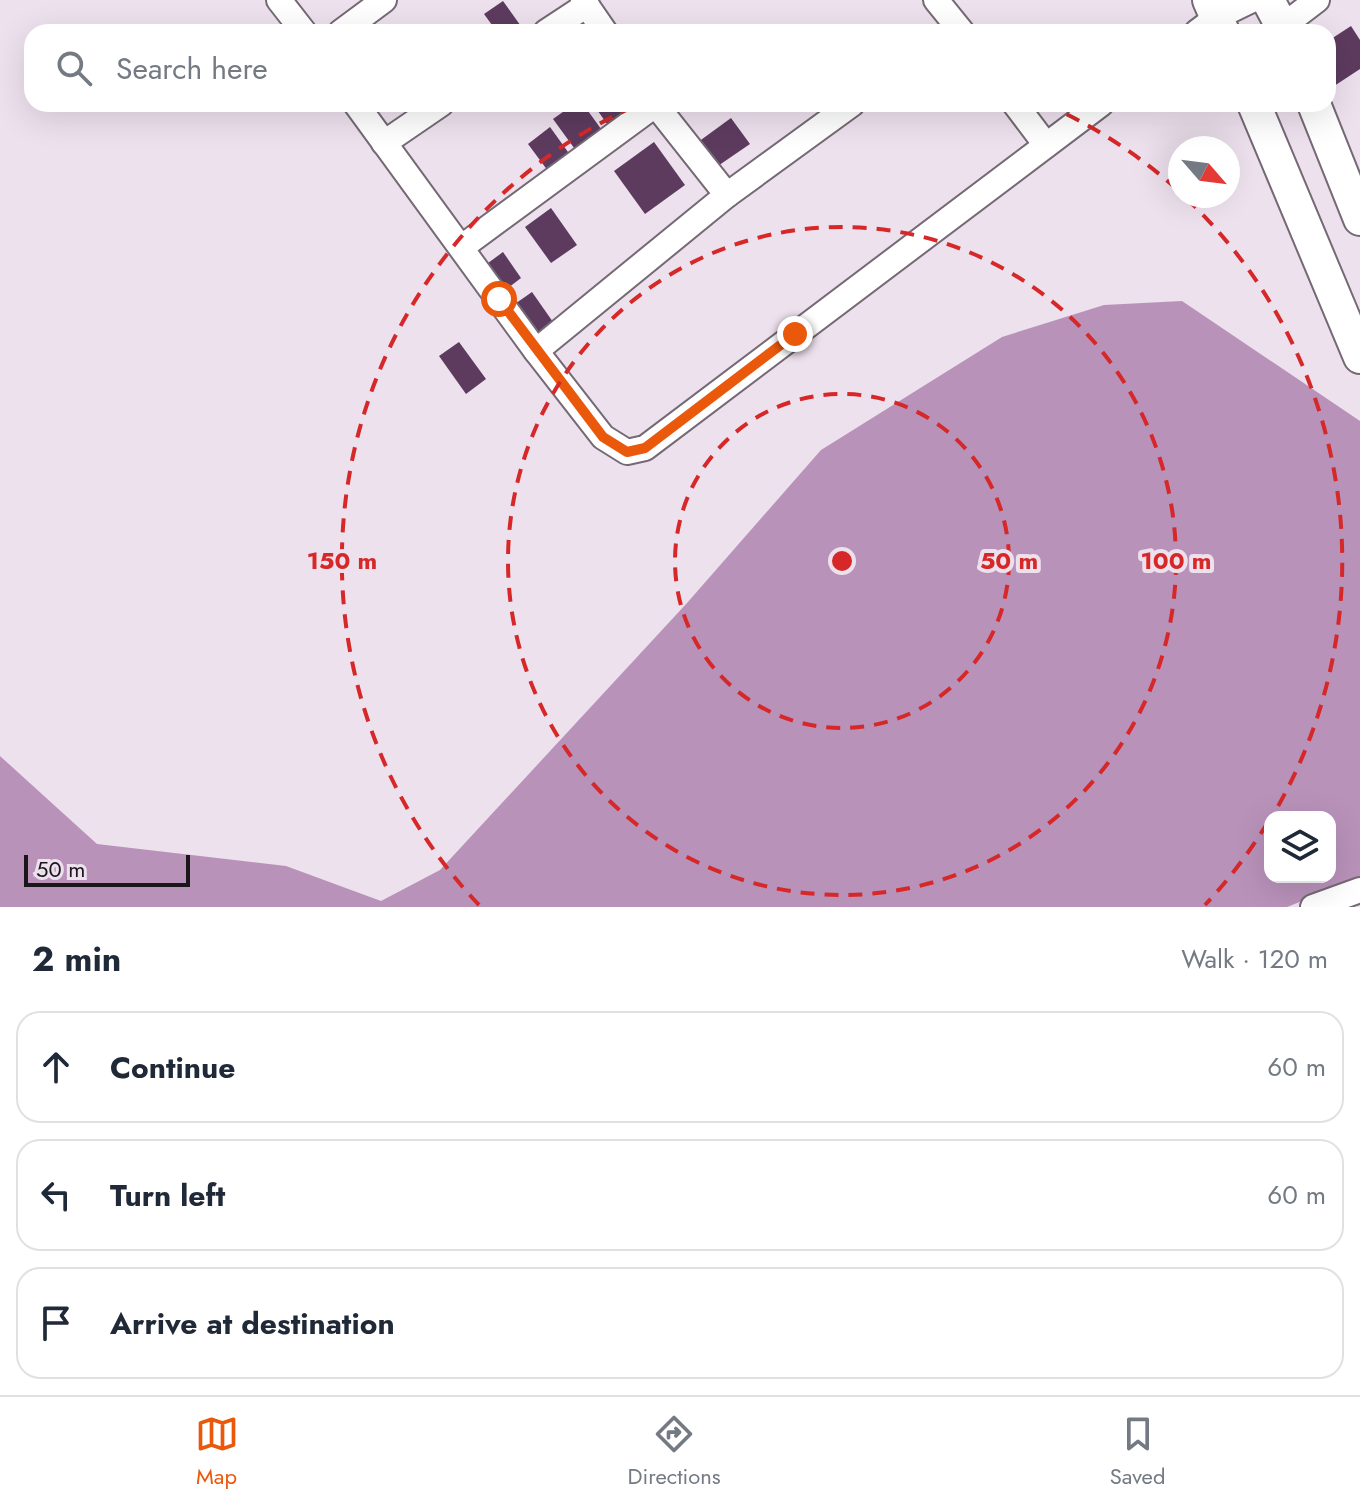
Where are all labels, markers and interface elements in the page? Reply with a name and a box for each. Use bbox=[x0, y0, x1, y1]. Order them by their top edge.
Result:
search box bbox=[24, 24, 1336, 112]
icon: search bbox=[52, 46, 96, 90]
text: Search here bbox=[116, 47, 268, 90]
north arrow bbox=[1168, 136, 1240, 208]
route start bbox=[481, 281, 517, 317]
route end bbox=[777, 316, 813, 352]
text: 150 m bbox=[307, 543, 377, 578]
text: 50 m bbox=[980, 543, 1038, 578]
text: 100 m bbox=[1141, 543, 1211, 578]
centre of rings bbox=[828, 547, 856, 575]
map controls bbox=[1264, 811, 1336, 883]
button: layers bbox=[1264, 811, 1336, 883]
scale bar bbox=[24, 851, 190, 887]
text: 50 m bbox=[36, 853, 85, 885]
text: 2 min bbox=[32, 935, 121, 984]
text: Walk · 120 m bbox=[1181, 940, 1328, 978]
icon: ahead bbox=[34, 1045, 78, 1089]
text: Continue bbox=[110, 1046, 236, 1089]
text: 60 m bbox=[1267, 1048, 1326, 1086]
icon: left bbox=[34, 1173, 78, 1217]
text: Turn left bbox=[110, 1174, 225, 1217]
text: 60 m bbox=[1267, 1176, 1326, 1214]
icon: arrive bbox=[34, 1301, 78, 1345]
text: Arrive at destination bbox=[110, 1302, 395, 1345]
tab: Map bbox=[195, 1412, 239, 1492]
tab: Directions bbox=[628, 1412, 721, 1492]
tab: Saved bbox=[1110, 1412, 1165, 1492]

